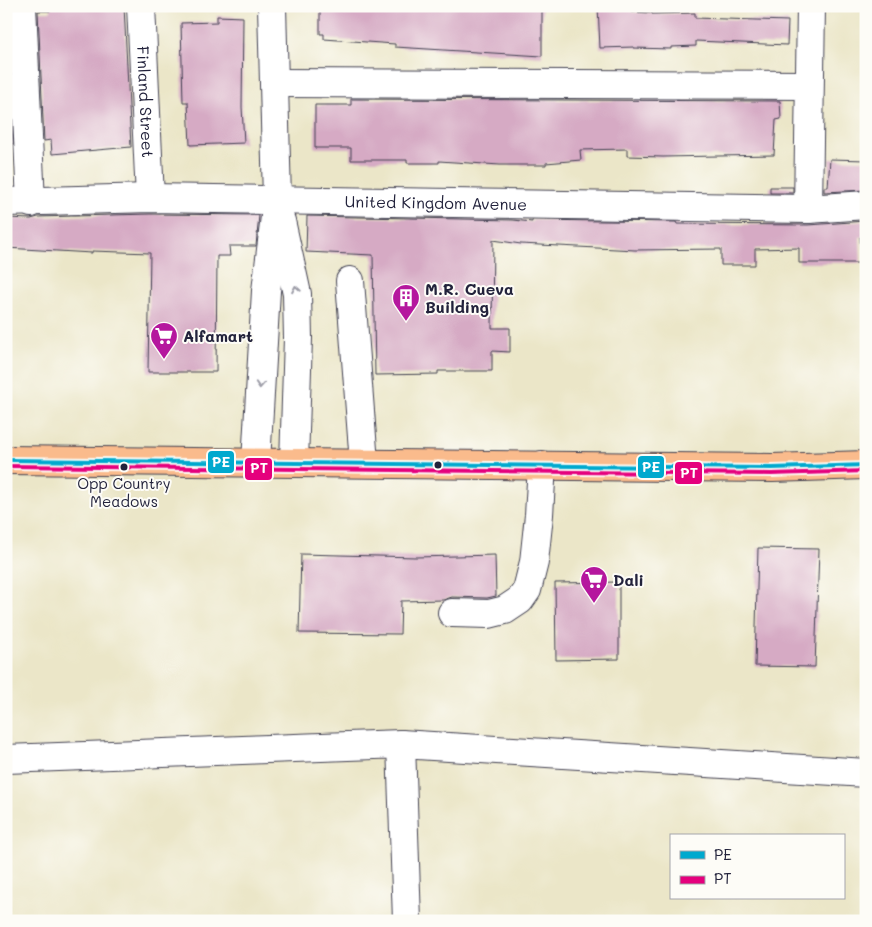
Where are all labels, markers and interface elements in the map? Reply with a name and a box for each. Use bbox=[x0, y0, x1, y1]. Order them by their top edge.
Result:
street label: Finland Street bbox=[133, 46, 159, 158]
street label: United Kingdom Avenue bbox=[345, 190, 527, 214]
place label: M.R. Cueva Building bbox=[425, 278, 514, 317]
building icon: M.R. Cueva Building bbox=[391, 283, 421, 322]
one-way arrow bbox=[291, 285, 301, 294]
supermarket icon: Alfamart bbox=[149, 321, 179, 360]
place label: Alfamart bbox=[183, 325, 253, 346]
one-way arrow bbox=[255, 382, 265, 389]
line badge: PE bbox=[207, 450, 235, 474]
text: PE bbox=[212, 452, 230, 471]
line badge: PE bbox=[637, 455, 665, 479]
line badge: PT bbox=[244, 457, 273, 481]
text: PE bbox=[642, 457, 660, 476]
text: PT bbox=[250, 458, 268, 477]
unlabelled marker bbox=[433, 460, 443, 470]
line badge: PT bbox=[674, 461, 703, 485]
marker: Opp Country Meadows bbox=[119, 462, 129, 472]
text: PT bbox=[680, 463, 698, 482]
place label: Opp Country Meadows bbox=[77, 473, 171, 511]
supermarket icon: Dali bbox=[579, 565, 609, 604]
place label: Dali bbox=[613, 569, 644, 590]
legend bbox=[670, 834, 844, 900]
text: PE bbox=[714, 844, 732, 864]
text: PT bbox=[714, 868, 732, 888]

